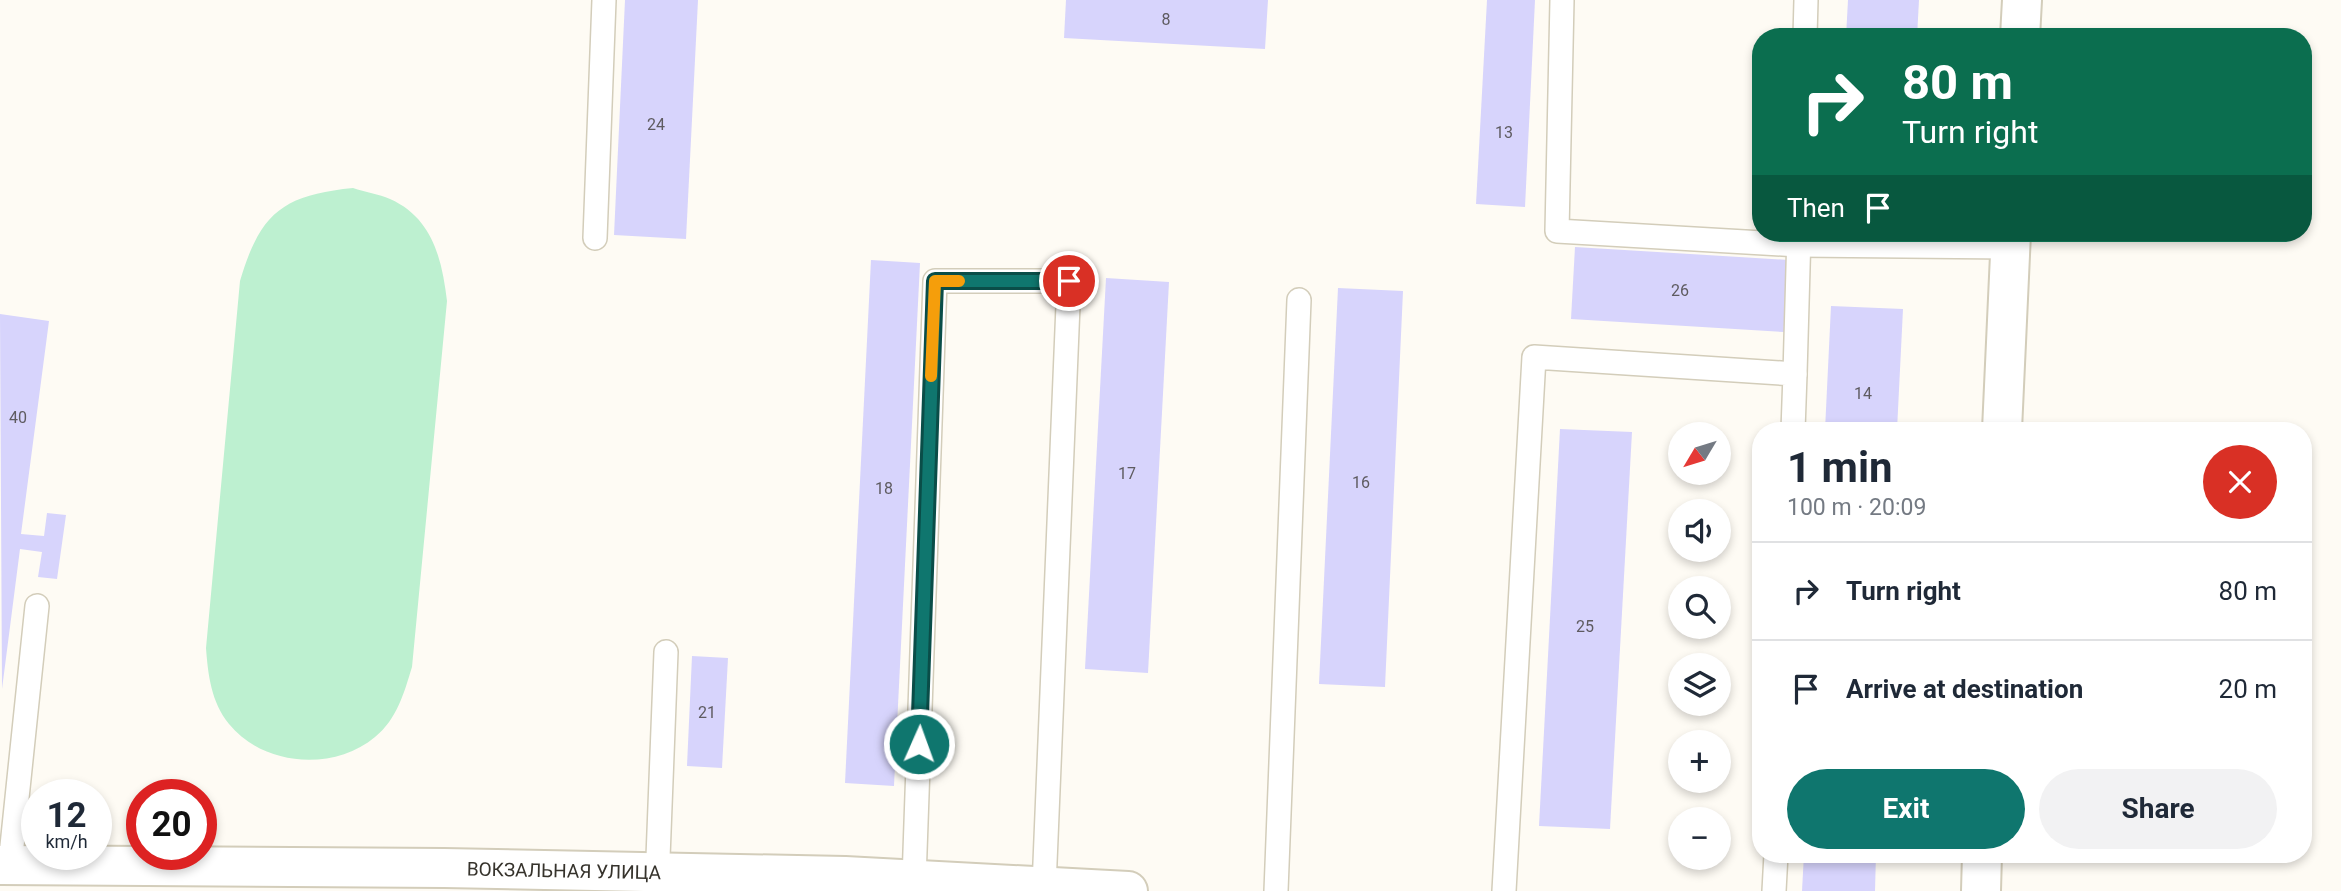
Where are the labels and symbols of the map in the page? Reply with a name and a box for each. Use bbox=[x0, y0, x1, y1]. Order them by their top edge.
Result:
house number: 8 bbox=[1162, 10, 1171, 29]
house number: 24 bbox=[647, 115, 665, 134]
house number: 13 bbox=[1495, 123, 1513, 142]
pin bbox=[1039, 251, 1099, 311]
house number: 26 bbox=[1671, 281, 1689, 300]
house number: 14 bbox=[1854, 384, 1872, 403]
house number: 40 bbox=[9, 408, 27, 427]
north arrow bbox=[1668, 422, 1731, 485]
house number: 17 bbox=[1118, 464, 1136, 483]
house number: 16 bbox=[1352, 473, 1370, 492]
house number: 18 bbox=[875, 479, 893, 498]
house number: 25 bbox=[1576, 617, 1594, 636]
house number: 21 bbox=[698, 703, 716, 722]
position arrow bbox=[882, 707, 956, 781]
speed limit sign: 20 bbox=[126, 779, 217, 870]
street label: ВОКЗАЛЬНАЯ УЛИЦА bbox=[467, 857, 662, 884]

